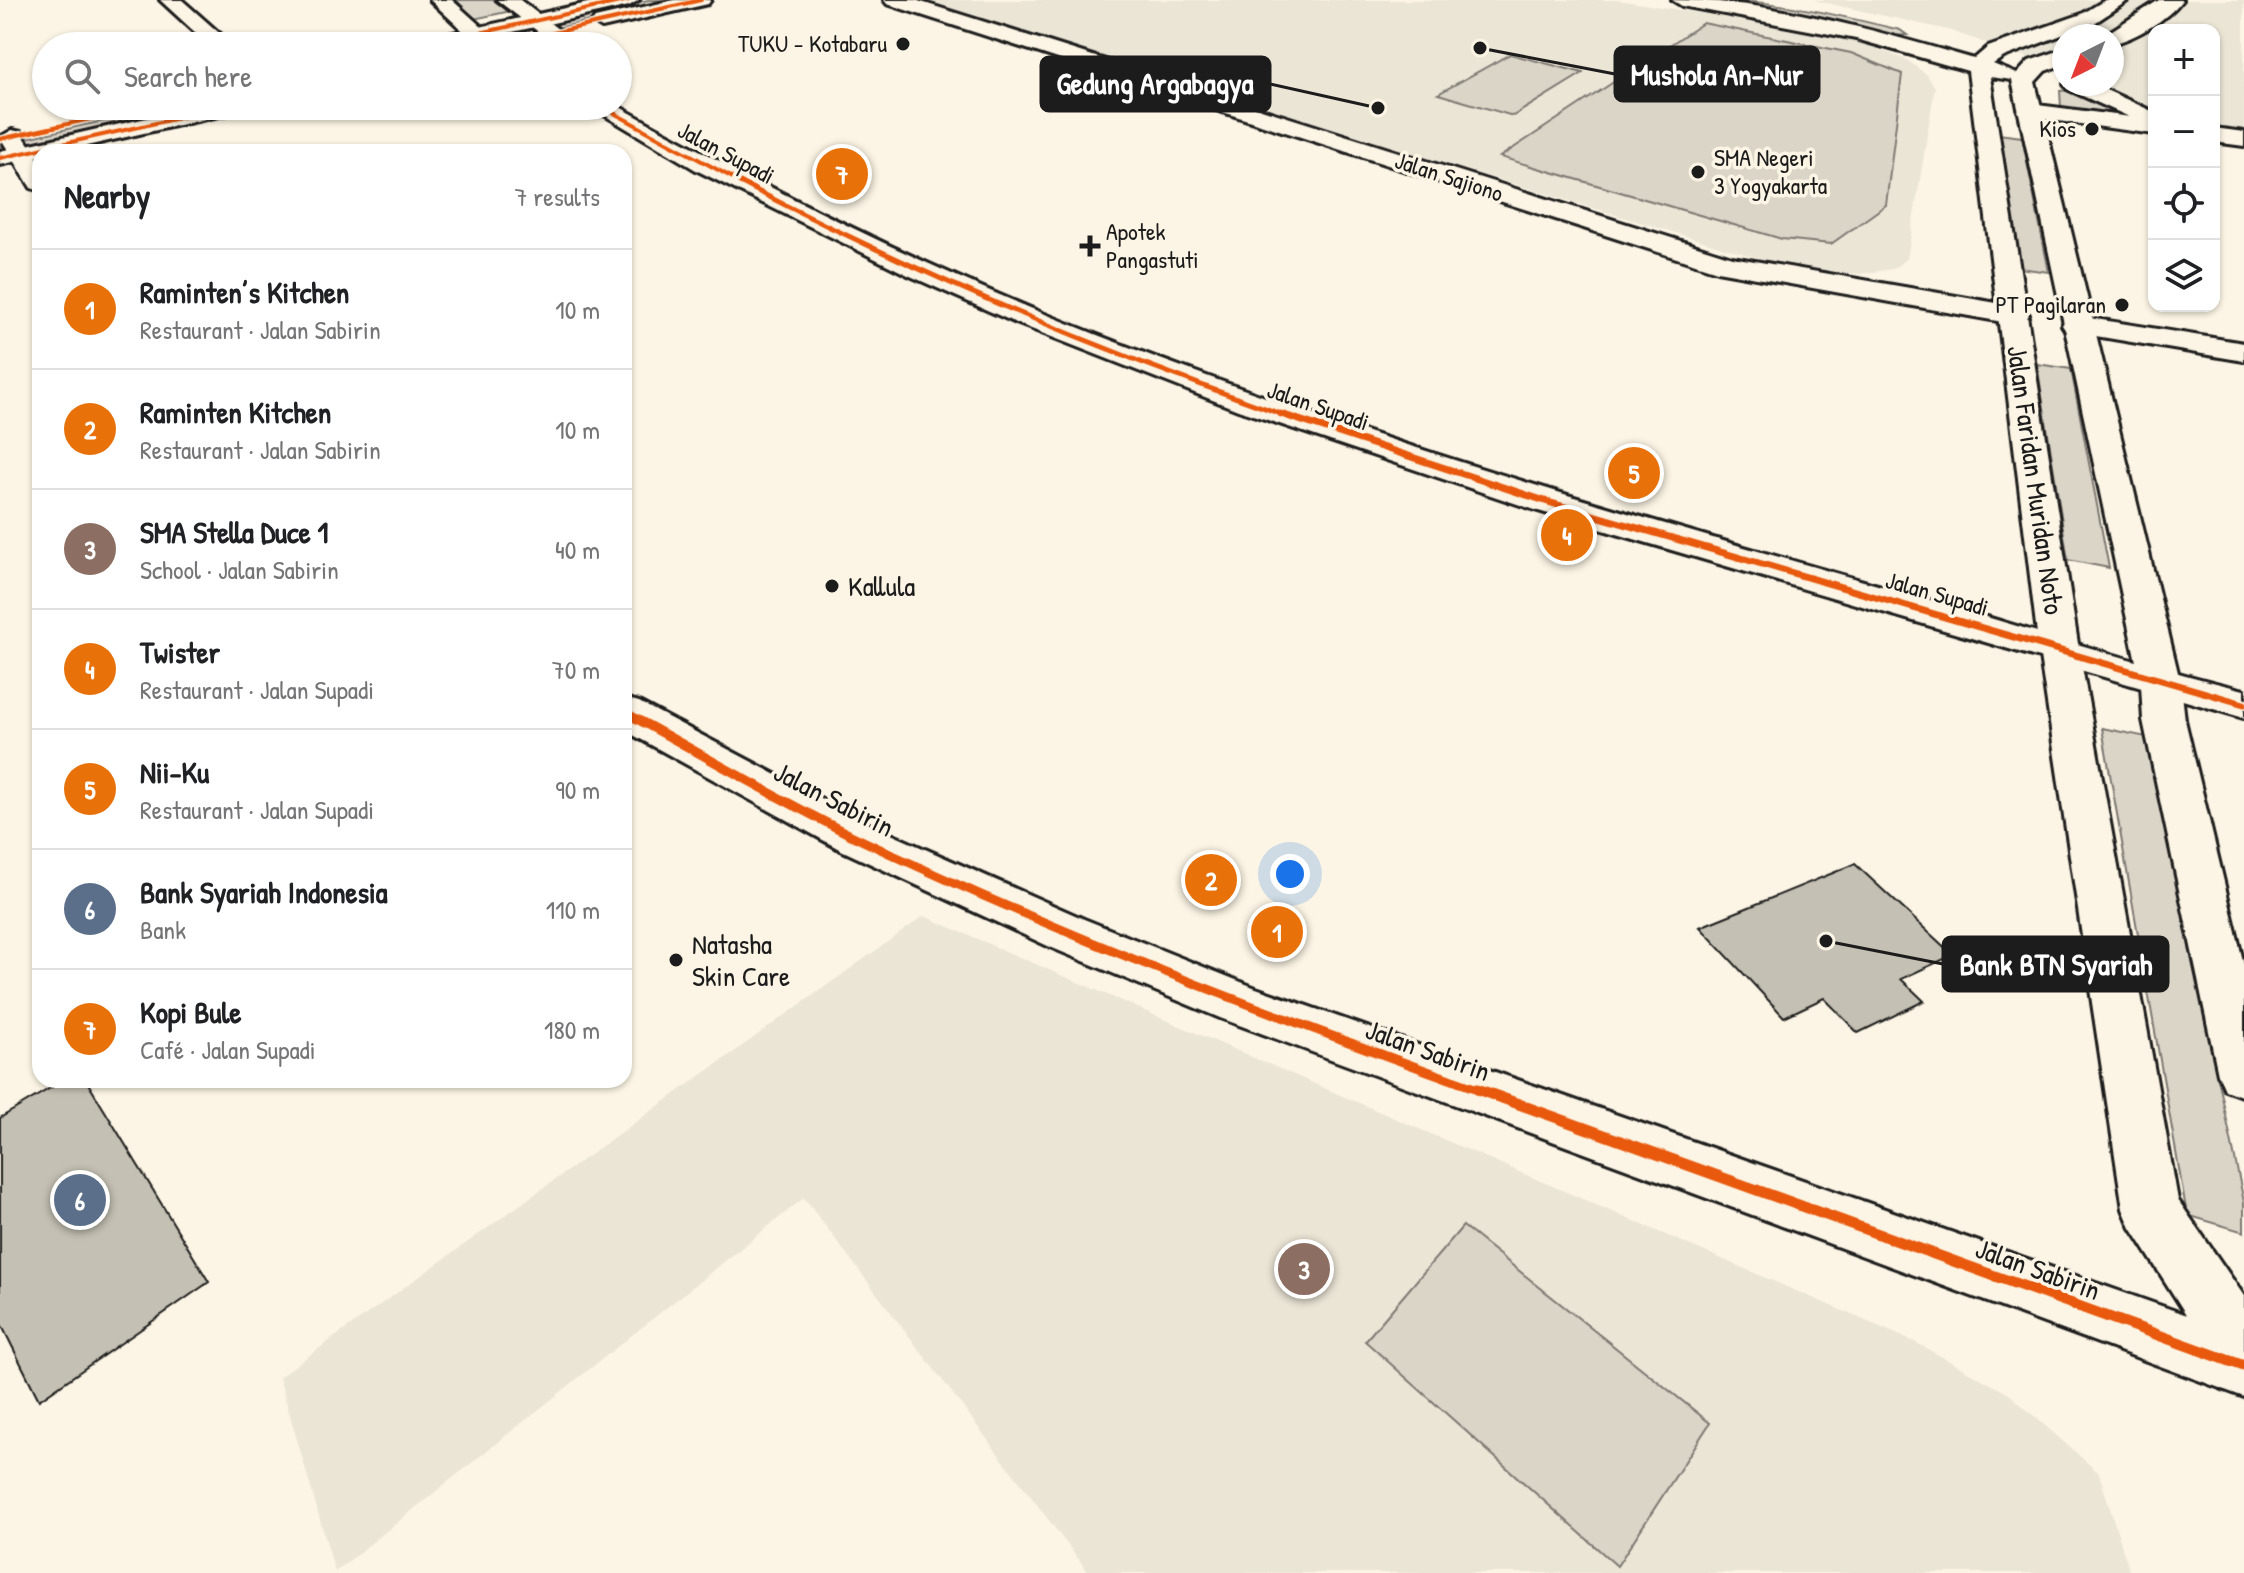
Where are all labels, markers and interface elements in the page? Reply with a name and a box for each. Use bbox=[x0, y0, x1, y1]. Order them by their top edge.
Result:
north arrow bbox=[2052, 24, 2124, 96]
map controls bbox=[2148, 24, 2220, 312]
button: + bbox=[2148, 24, 2220, 96]
place label: TUKU - Kotabaru bbox=[738, 27, 887, 59]
search box bbox=[32, 32, 632, 120]
marker: TUKU - Kotabaru bbox=[894, 35, 912, 53]
callout: Mushola An-Nur bbox=[1615, 47, 1819, 101]
icon: search bbox=[60, 54, 104, 98]
text: Mushola An-Nur bbox=[1631, 54, 1804, 94]
text: Search here bbox=[124, 56, 252, 96]
callout: Gedung Argabagya bbox=[1041, 57, 1270, 111]
text: Gedung Argabagya bbox=[1056, 63, 1254, 104]
button: − bbox=[2148, 96, 2220, 168]
place label: Kios bbox=[2039, 112, 2076, 144]
street label: Jalan Supadi bbox=[672, 113, 781, 191]
marker: Kios bbox=[2083, 120, 2101, 138]
place label: SMA Negeri 3 Yogyakarta bbox=[1714, 141, 1827, 201]
pin: 7 bbox=[816, 144, 868, 204]
street label: Jalan Sajiono bbox=[1391, 144, 1508, 209]
marker: SMA Negeri 3 Yogyakarta bbox=[1689, 163, 1707, 181]
button: locate bbox=[2148, 168, 2220, 240]
text: Nearby bbox=[64, 173, 150, 219]
text: 7 results bbox=[515, 179, 600, 214]
place label: Apotek Pangastuti bbox=[1106, 215, 1199, 275]
marker: Apotek Pangastuti bbox=[1081, 237, 1099, 255]
button: layers bbox=[2148, 240, 2220, 312]
text: Raminten’s Kitchen bbox=[140, 272, 349, 312]
place label: PT Pagilaran bbox=[1995, 288, 2106, 320]
text: 1 bbox=[85, 292, 95, 327]
text: 10 m bbox=[555, 292, 600, 327]
marker: PT Pagilaran bbox=[2113, 296, 2131, 314]
text: Restaurant · Jalan Sabirin bbox=[140, 312, 381, 347]
street label: Jalan Faridan Muridan Noto bbox=[1998, 343, 2074, 617]
street label: Jalan Supadi bbox=[1263, 373, 1373, 437]
text: Raminten Kitchen bbox=[140, 392, 331, 432]
text: 2 bbox=[84, 412, 96, 447]
text: 10 m bbox=[555, 412, 600, 447]
text: Restaurant · Jalan Sabirin bbox=[140, 432, 381, 467]
pin: 5 bbox=[1608, 443, 1660, 503]
pin: 4 bbox=[1541, 505, 1593, 565]
text: SMA Stella Duce 1 bbox=[140, 512, 328, 552]
text: 3 bbox=[84, 532, 96, 567]
text: 40 m bbox=[555, 532, 600, 567]
text: School · Jalan Sabirin bbox=[140, 552, 339, 587]
street label: Jalan Supadi bbox=[1882, 563, 1992, 623]
place label: Kallula bbox=[848, 567, 915, 605]
marker: Kallula bbox=[823, 577, 841, 595]
text: Twister bbox=[140, 632, 220, 672]
text: 4 bbox=[85, 652, 95, 687]
text: 70 m bbox=[552, 652, 600, 687]
text: Restaurant · Jalan Supadi bbox=[140, 672, 374, 707]
text: Nii-Ku bbox=[140, 752, 209, 792]
street label: Jalan Sabirin bbox=[767, 753, 901, 845]
text: 5 bbox=[85, 772, 96, 807]
text: 90 m bbox=[555, 772, 600, 807]
text: Restaurant · Jalan Supadi bbox=[140, 792, 374, 827]
pin: 2 bbox=[1185, 850, 1237, 910]
your location bbox=[1270, 854, 1310, 894]
text: Bank Syariah Indonesia bbox=[140, 872, 388, 912]
text: 6 bbox=[85, 892, 95, 927]
text: 110 m bbox=[546, 892, 600, 927]
pin: 1 bbox=[1251, 902, 1303, 962]
text: Bank bbox=[140, 912, 186, 947]
place label: Natasha Skin Care bbox=[692, 925, 790, 995]
callout: Bank BTN Syariah bbox=[1943, 937, 2168, 991]
text: Bank BTN Syariah bbox=[1960, 944, 2153, 985]
marker: Natasha Skin Care bbox=[667, 951, 685, 969]
text: Kopi Bule bbox=[140, 992, 241, 1032]
street label: Jalan Sabirin bbox=[1360, 1010, 1496, 1090]
text: 7 bbox=[84, 1012, 96, 1047]
text: 180 m bbox=[544, 1012, 600, 1047]
text: Café · Jalan Supadi bbox=[140, 1032, 316, 1067]
pin: 6 bbox=[54, 1170, 106, 1230]
street label: Jalan Sabirin bbox=[1970, 1229, 2106, 1309]
pin: 3 bbox=[1278, 1239, 1330, 1299]

